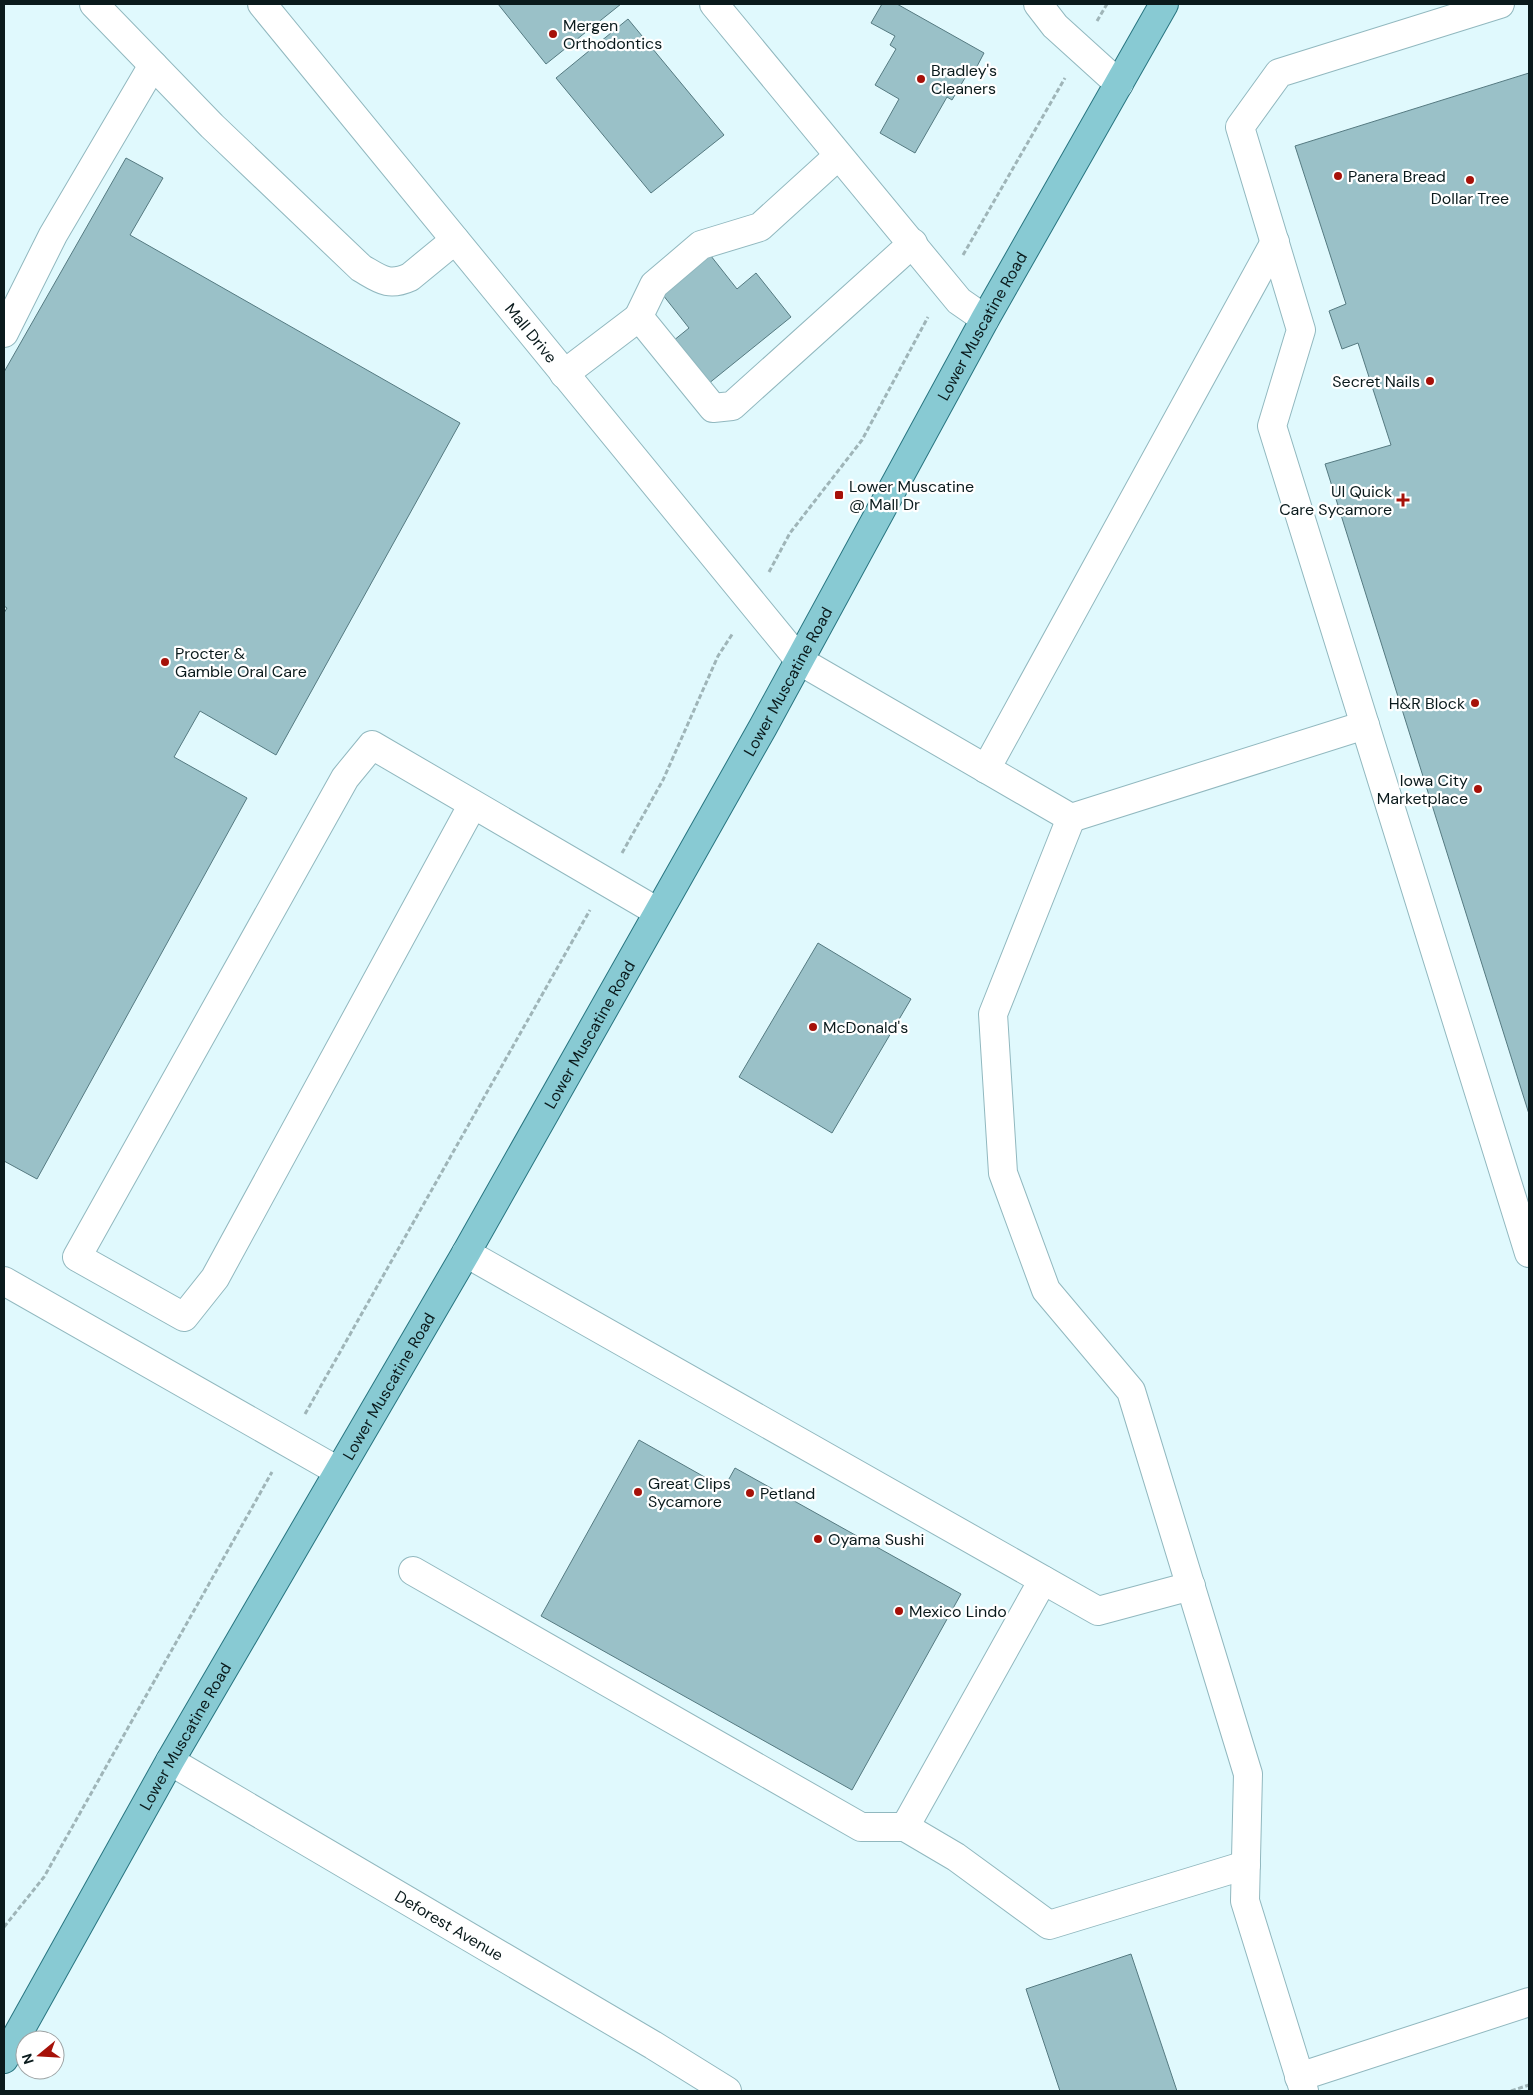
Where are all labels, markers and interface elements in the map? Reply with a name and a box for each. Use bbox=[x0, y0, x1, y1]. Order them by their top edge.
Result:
place label: Mergen Orthodontics bbox=[563, 15, 662, 54]
marker: Mergen Orthodontics bbox=[547, 28, 559, 40]
place label: Bradley's Cleaners bbox=[931, 60, 997, 99]
marker: Bradley's Cleaners bbox=[915, 73, 927, 85]
place label: Panera Bread bbox=[1348, 166, 1446, 187]
marker: Panera Bread bbox=[1332, 170, 1344, 182]
marker: Dollar Tree bbox=[1464, 174, 1476, 186]
place label: Dollar Tree bbox=[1431, 188, 1509, 209]
street label: Lower Muscatine Road bbox=[932, 248, 1032, 404]
street label: Mall Drive bbox=[500, 298, 562, 367]
place label: Secret Nails bbox=[1332, 371, 1420, 392]
marker: Secret Nails bbox=[1424, 375, 1436, 387]
place label: Lower Muscatine @ Mall Dr bbox=[849, 476, 974, 515]
place label: UI Quick Care Sycamore bbox=[1279, 481, 1392, 520]
marker: Lower Muscatine @ Mall Dr bbox=[833, 489, 845, 501]
marker: UI Quick Care Sycamore bbox=[1396, 493, 1410, 507]
street label: Lower Muscatine Road bbox=[738, 603, 837, 760]
place label: Procter & Gamble Oral Care bbox=[175, 643, 307, 682]
marker: Procter & Gamble Oral Care bbox=[159, 656, 171, 668]
place label: H&R Block bbox=[1389, 693, 1465, 714]
marker: H&R Block bbox=[1469, 697, 1481, 709]
place label: Iowa City Marketplace bbox=[1377, 770, 1468, 809]
marker: Iowa City Marketplace bbox=[1472, 783, 1484, 795]
street label: Lower Muscatine Road bbox=[539, 957, 640, 1112]
place label: McDonald's bbox=[823, 1017, 908, 1038]
marker: McDonald's bbox=[807, 1021, 819, 1033]
street label: Lower Muscatine Road bbox=[337, 1309, 439, 1463]
place label: Great Clips Sycamore bbox=[648, 1473, 731, 1512]
place label: Petland bbox=[760, 1483, 815, 1504]
marker: Great Clips Sycamore bbox=[632, 1486, 644, 1498]
marker: Petland bbox=[744, 1487, 756, 1499]
place label: Oyama Sushi bbox=[828, 1529, 924, 1550]
marker: Oyama Sushi bbox=[812, 1533, 824, 1545]
place label: Mexico Lindo bbox=[909, 1601, 1007, 1622]
marker: Mexico Lindo bbox=[893, 1605, 905, 1617]
street label: Lower Muscatine Road bbox=[134, 1659, 236, 1814]
street label: Deforest Avenue bbox=[391, 1885, 507, 1965]
north arrow bbox=[15, 2030, 65, 2080]
text: N bbox=[17, 2051, 38, 2067]

